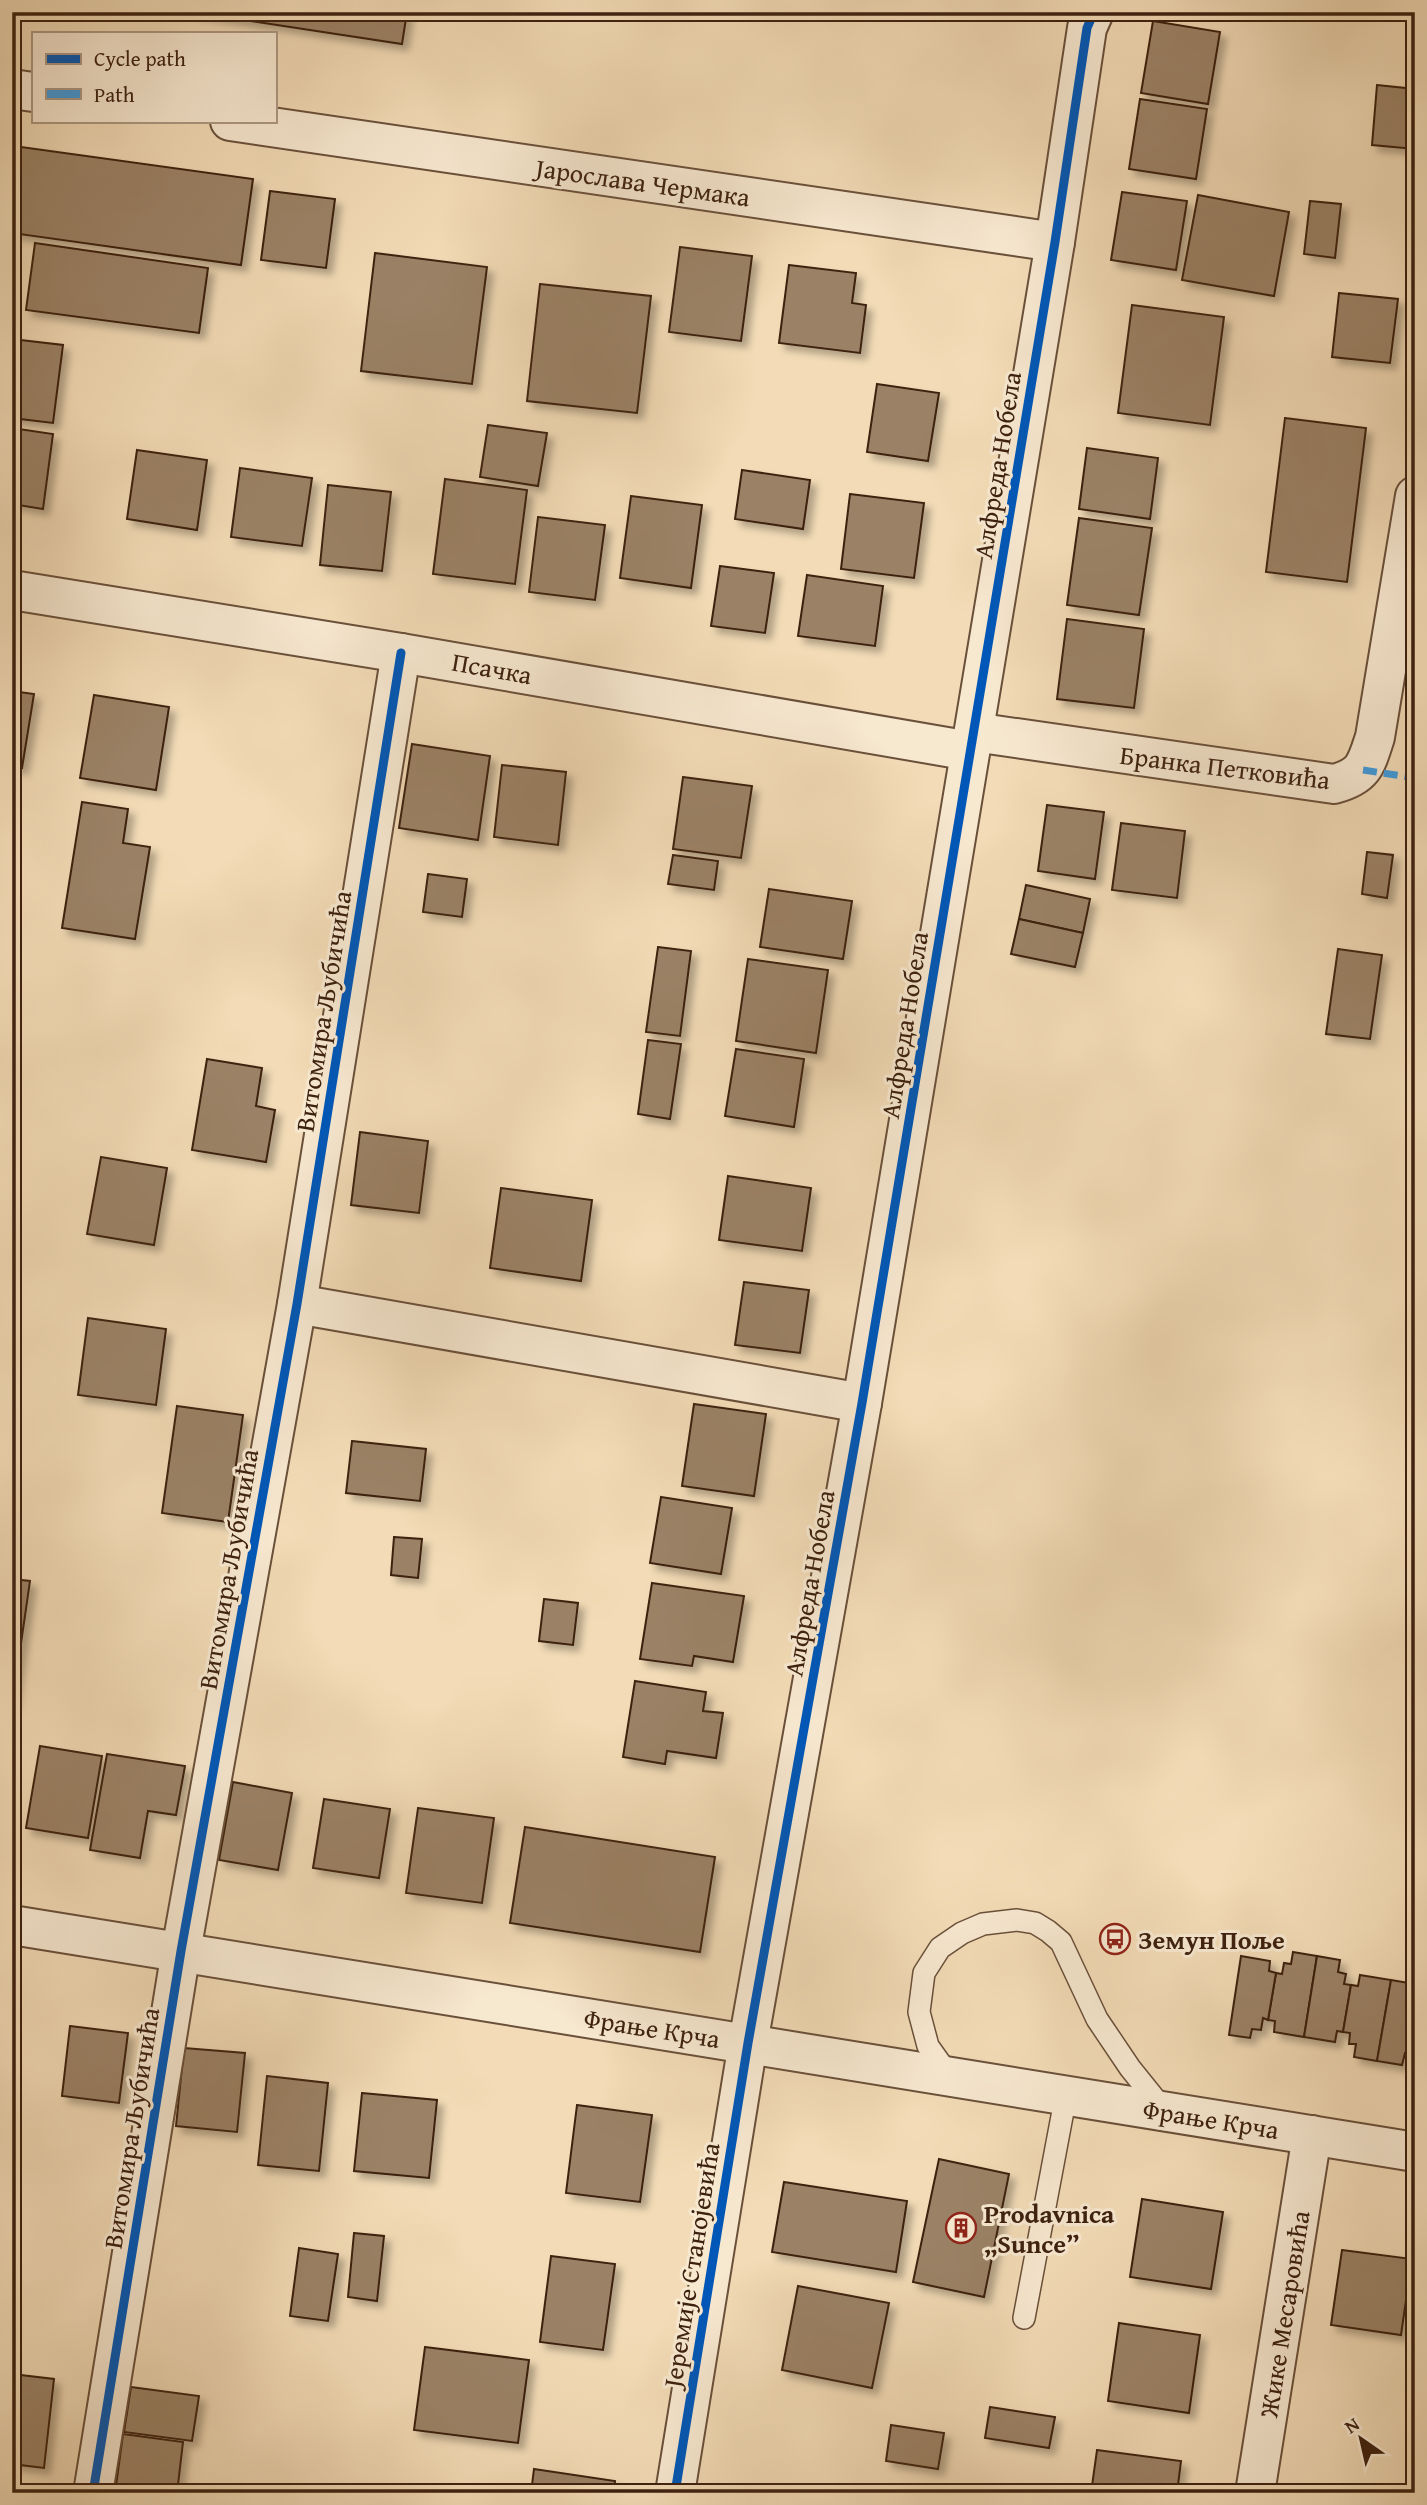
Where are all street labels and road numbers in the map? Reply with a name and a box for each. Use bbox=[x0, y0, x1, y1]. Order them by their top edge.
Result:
street label: Јарослава Чермака bbox=[530, 147, 753, 216]
street label: Алфреда Нобела bbox=[963, 368, 1031, 561]
street label: Псачка bbox=[449, 642, 536, 694]
street label: Бранка Петковића bbox=[1118, 735, 1333, 799]
street label: Витомира Љубичића bbox=[285, 887, 361, 1134]
street label: Алфреда Нобела bbox=[870, 928, 938, 1121]
street label: Витомира Љубичића bbox=[188, 1445, 268, 1692]
street label: Алфреда Нобела bbox=[773, 1486, 845, 1679]
street label: Фрање Крча bbox=[581, 1998, 723, 2058]
street label: Витомира Љубичића bbox=[93, 2004, 169, 2251]
street label: Фрање Крча bbox=[1140, 2089, 1282, 2149]
street label: Јеремије Станојевића bbox=[652, 2139, 730, 2393]
street label: Жике Месаровића bbox=[1248, 2207, 1320, 2421]

